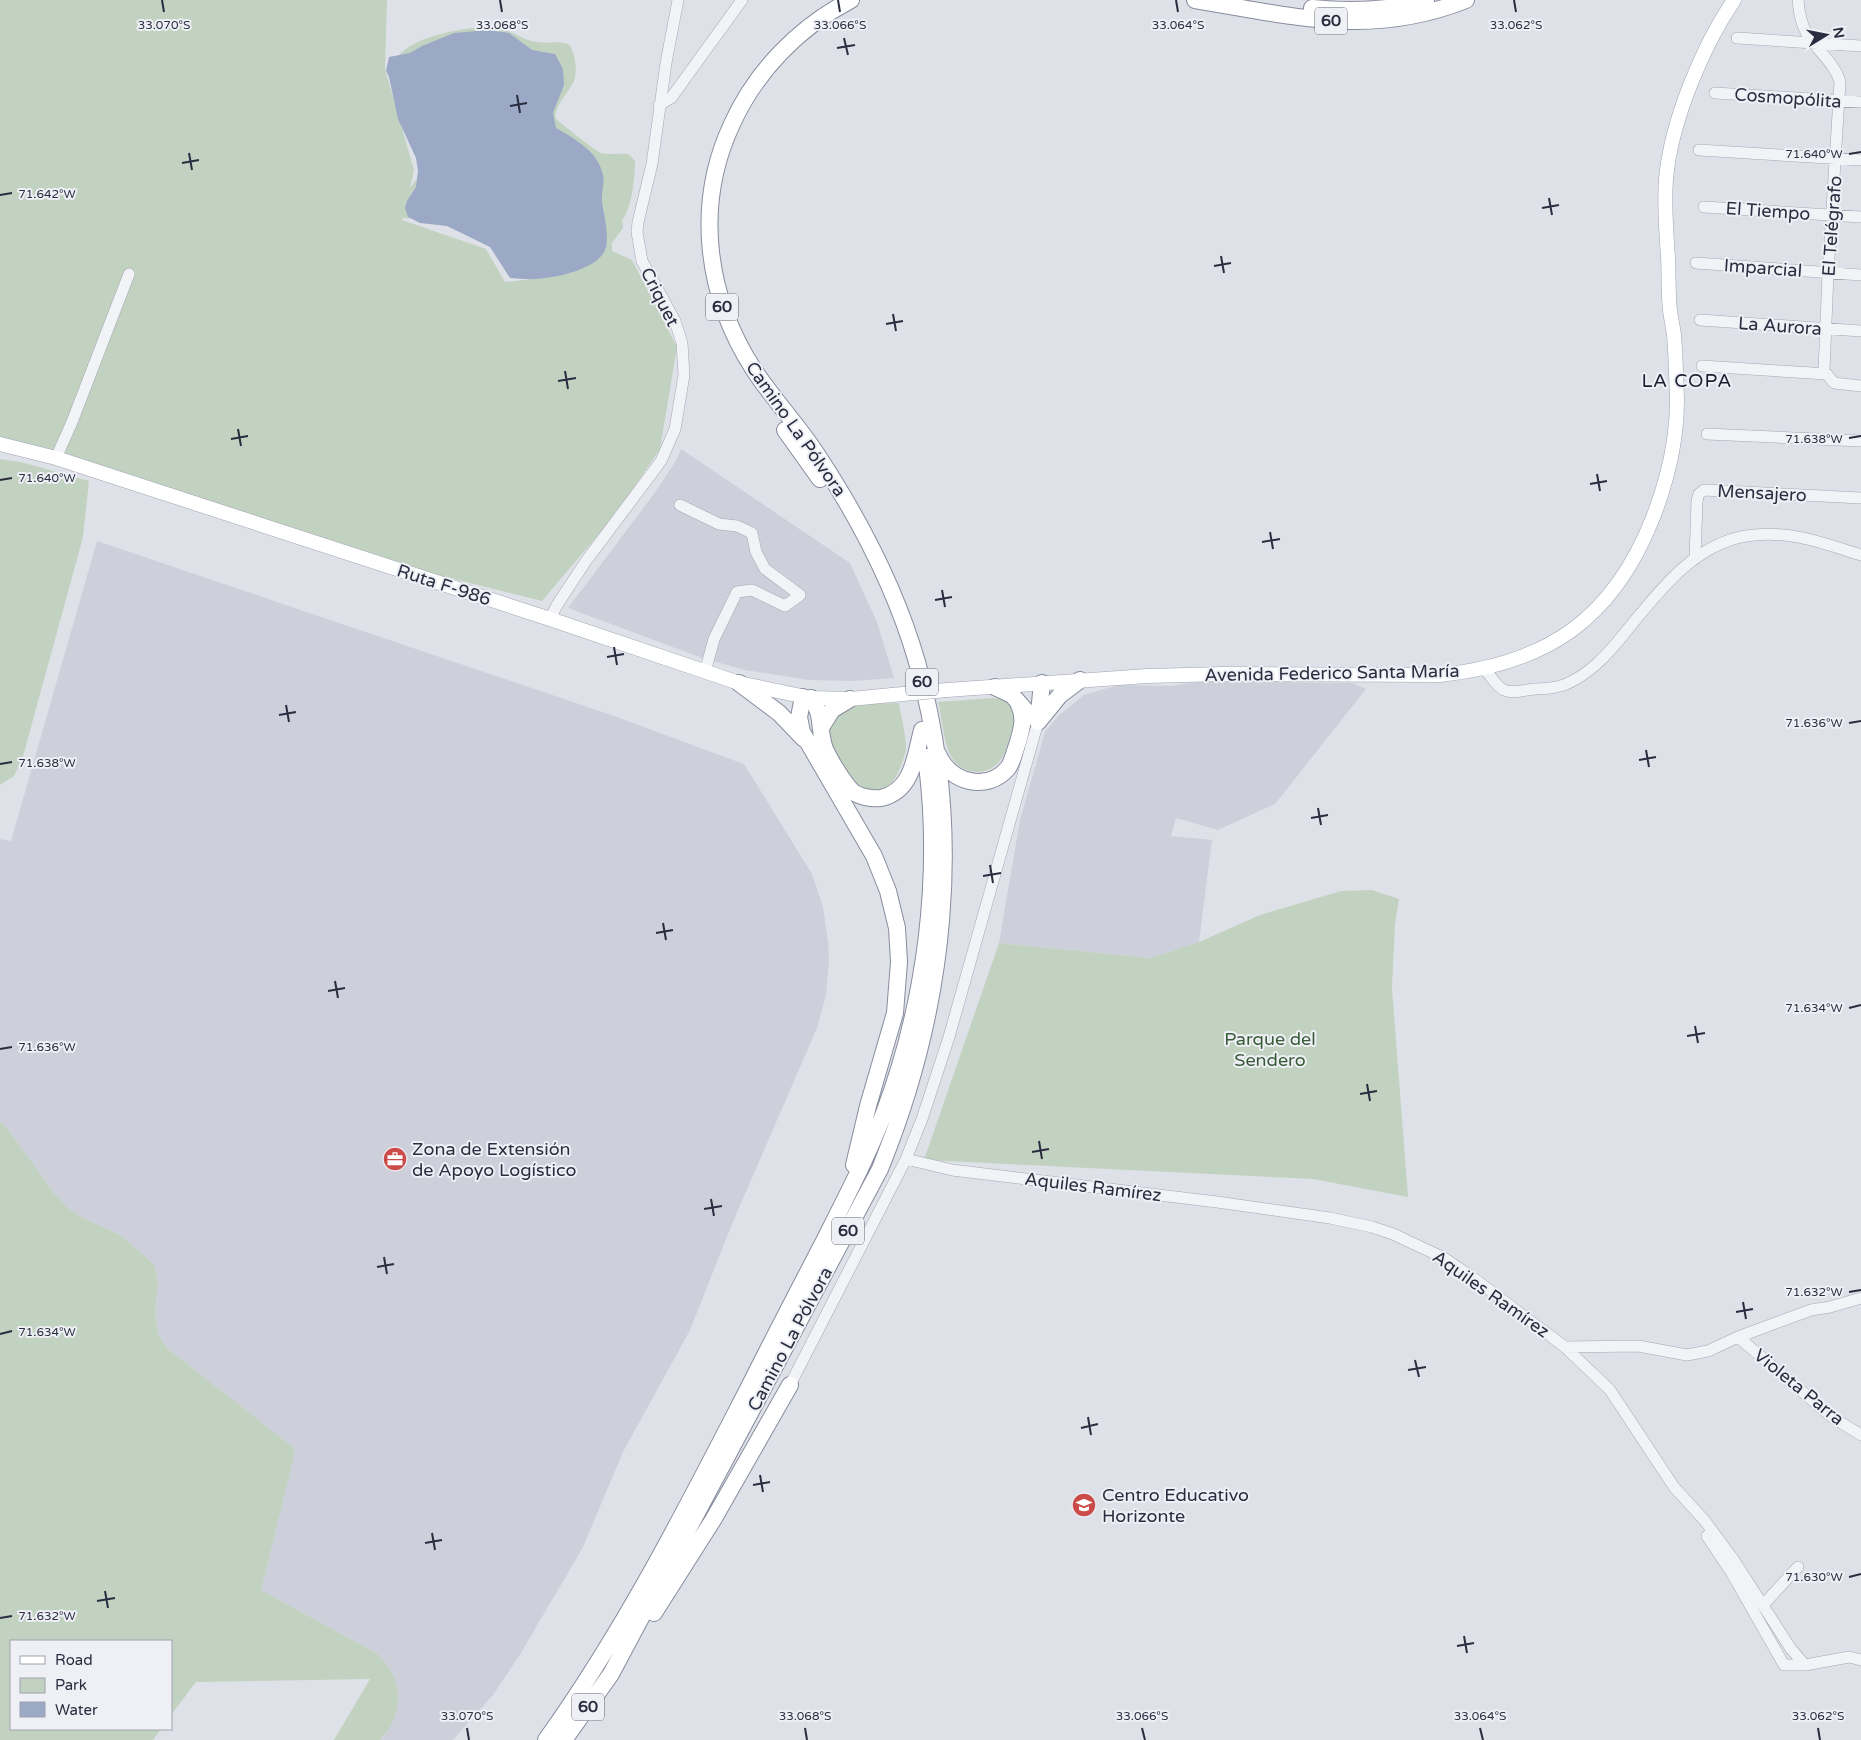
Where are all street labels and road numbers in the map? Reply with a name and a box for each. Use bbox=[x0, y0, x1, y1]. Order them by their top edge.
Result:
road number: 60 bbox=[1315, 8, 1347, 34]
street label: Cosmopólita bbox=[1734, 83, 1842, 113]
street label: El Telégrafo bbox=[1818, 175, 1846, 277]
street label: El Tiempo bbox=[1725, 197, 1811, 225]
street label: Imparcial bbox=[1723, 254, 1803, 282]
street label: Criquet bbox=[636, 264, 684, 330]
road number: 60 bbox=[706, 294, 738, 320]
street label: La Aurora bbox=[1737, 312, 1823, 340]
street label: Camino La Pólvora bbox=[741, 357, 851, 501]
street label: Mensajero bbox=[1717, 480, 1807, 506]
street label: Ruta F-986 bbox=[394, 559, 494, 611]
street label: Avenida Federico Santa María bbox=[1204, 660, 1460, 686]
road number: 60 bbox=[906, 669, 938, 696]
street label: Aquiles Ramírez bbox=[1023, 1168, 1163, 1206]
road number: 60 bbox=[832, 1218, 864, 1244]
street label: Aquiles Ramírez bbox=[1428, 1245, 1554, 1343]
street label: Camino La Pólvora bbox=[743, 1263, 837, 1415]
street label: Violeta Parra bbox=[1749, 1344, 1849, 1430]
road number: 60 bbox=[572, 1694, 604, 1720]

